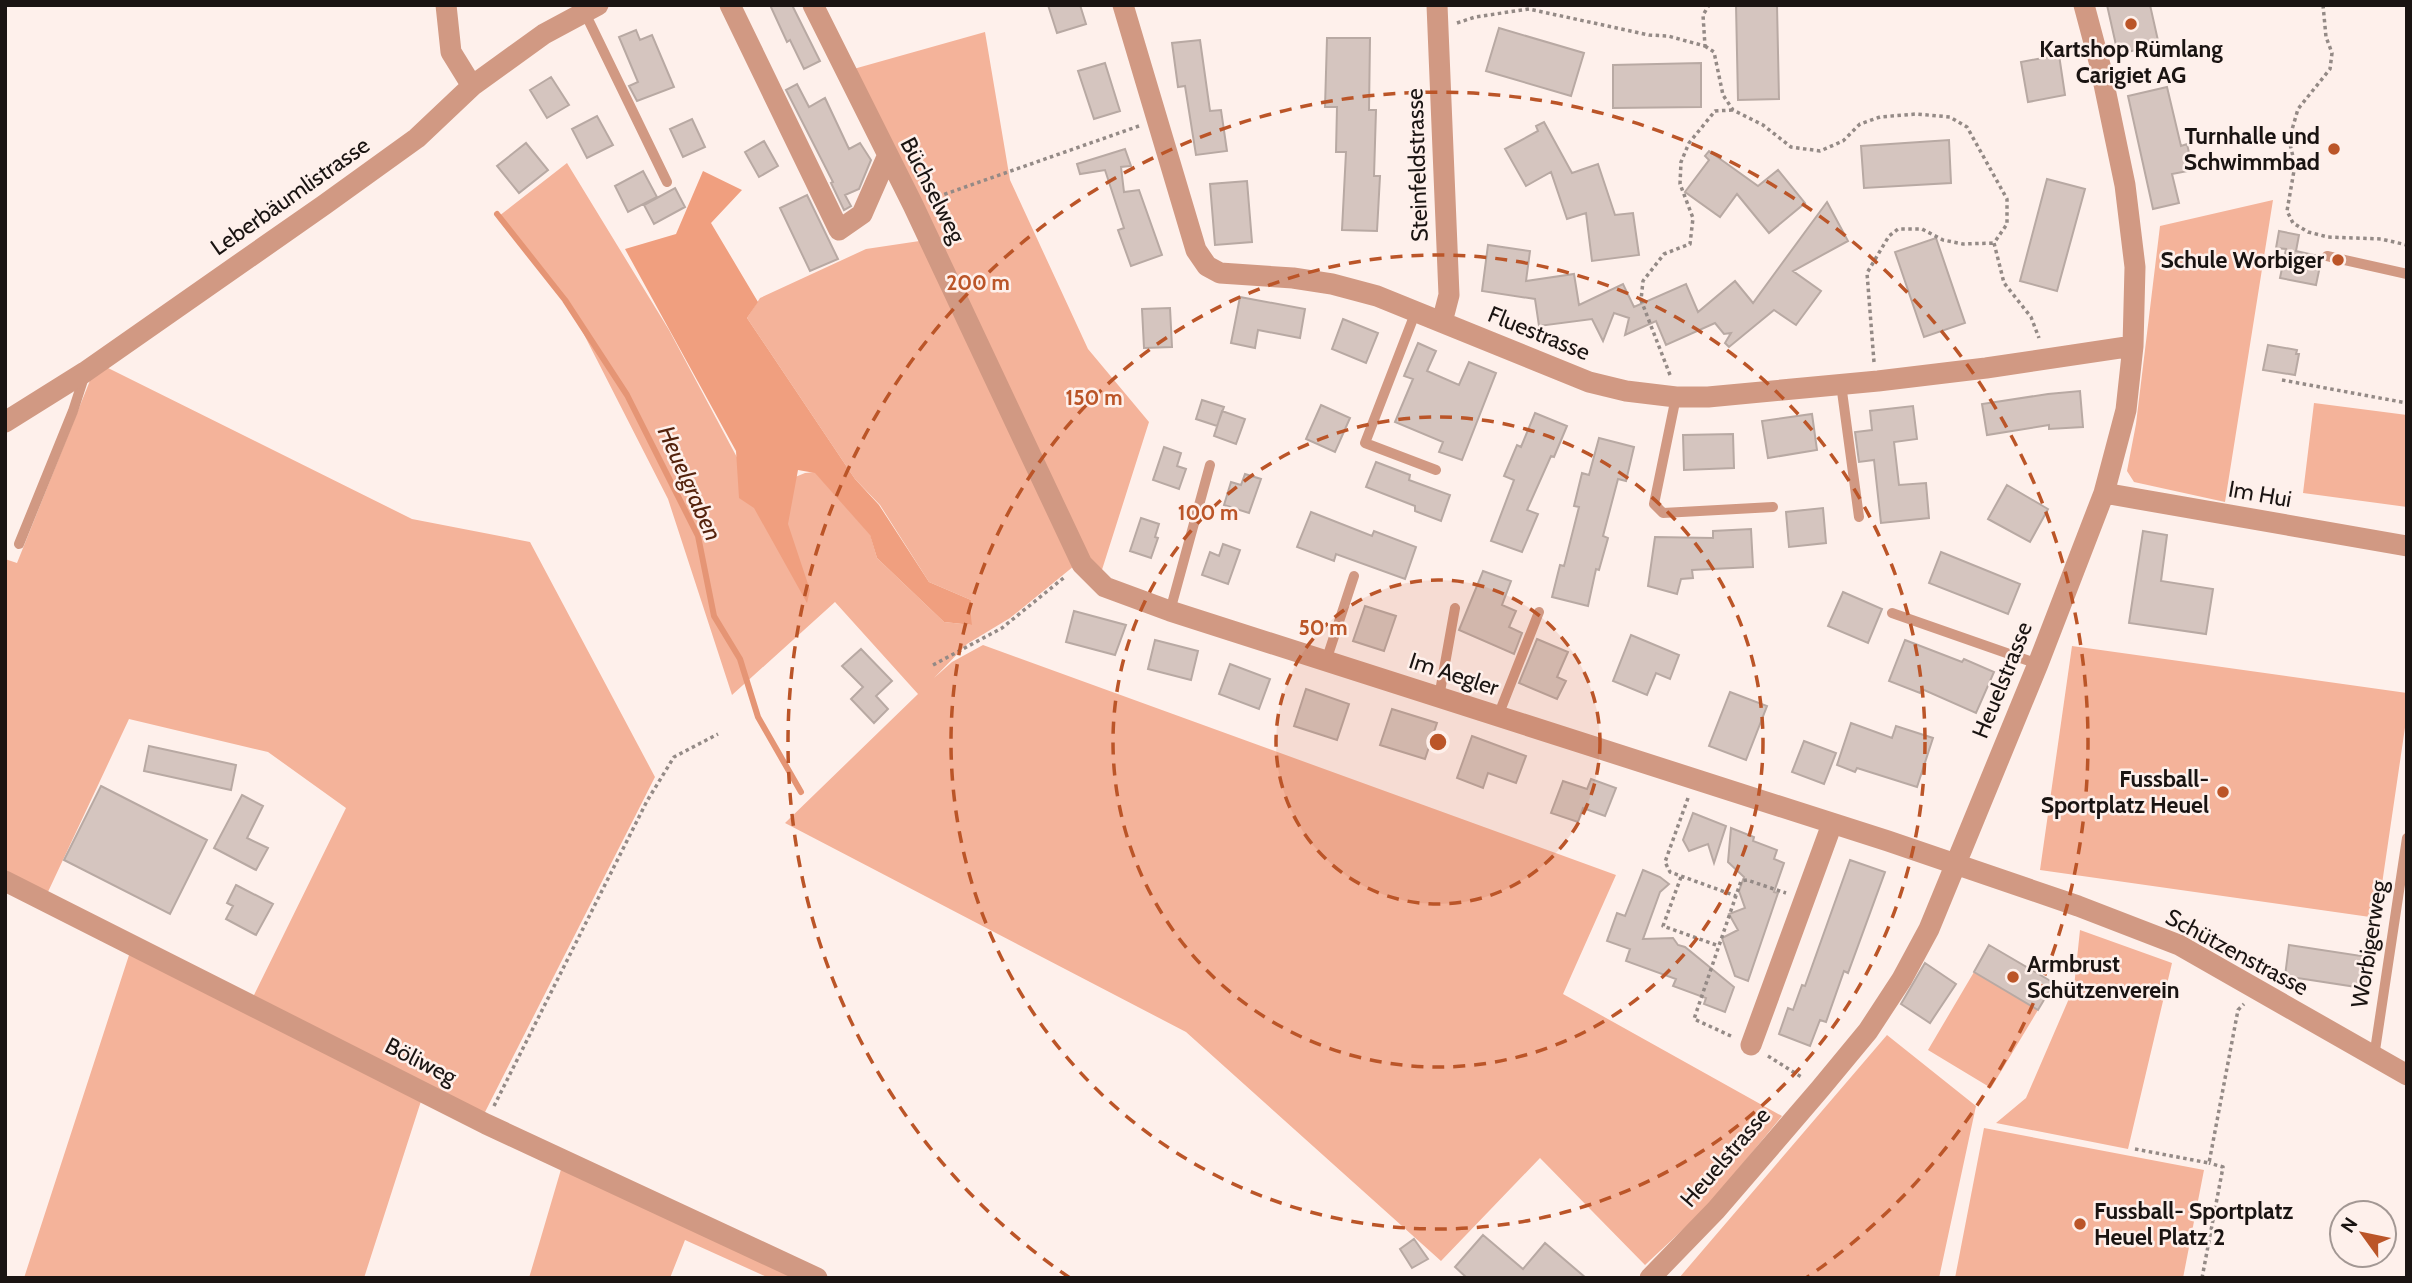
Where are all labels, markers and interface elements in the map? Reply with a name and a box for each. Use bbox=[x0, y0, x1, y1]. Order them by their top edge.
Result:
marker: Kartshop Rümlang Carigiet AG bbox=[2123, 16, 2139, 32]
place label: Kartshop Rümlang Carigiet AG bbox=[2039, 35, 2223, 89]
street label: Steinfeldstrasse bbox=[1400, 88, 1434, 242]
place label: Turnhalle und Schwimmbad bbox=[2184, 122, 2320, 176]
street label: Leberbäumlistrasse bbox=[205, 131, 375, 261]
street label: Büchselweg bbox=[894, 132, 972, 248]
marker: Turnhalle und Schwimmbad bbox=[2326, 141, 2342, 157]
place label: Schule Worbiger bbox=[2160, 246, 2324, 274]
marker: Schule Worbiger bbox=[2330, 252, 2346, 268]
text: 200 m bbox=[946, 270, 1010, 295]
street label: Fluestrasse bbox=[1484, 300, 1594, 366]
text: 150 m bbox=[1066, 385, 1122, 410]
water label: Heuelgraben bbox=[652, 421, 728, 545]
street label: Im Hui bbox=[2226, 475, 2294, 513]
text: 100 m bbox=[1178, 500, 1238, 525]
text: 50 m bbox=[1298, 615, 1348, 640]
street label: Heuelstrasse bbox=[1966, 617, 2038, 742]
street label: Im Aegler bbox=[1406, 646, 1503, 702]
centre of rings bbox=[1426, 730, 1450, 754]
place label: Fussball- Sportplatz Heuel bbox=[2041, 765, 2209, 819]
marker: Fussball- Sportplatz Heuel bbox=[2215, 784, 2231, 800]
street label: Worbigerweg bbox=[2345, 878, 2393, 1010]
street label: Schützenstrasse bbox=[2161, 903, 2313, 1001]
place label: Armbrust Schützenverein bbox=[2027, 950, 2179, 1004]
marker: Armbrust Schützenverein bbox=[2005, 969, 2021, 985]
street label: Böliweg bbox=[381, 1031, 462, 1091]
street label: Heuelstrasse bbox=[1674, 1101, 1776, 1213]
place label: Fussball- Sportplatz Heuel Platz 2 bbox=[2094, 1197, 2293, 1251]
north arrow bbox=[2328, 1199, 2398, 1269]
text: N bbox=[2336, 1213, 2362, 1237]
marker: Fussball- Sportplatz Heuel Platz 2 bbox=[2072, 1216, 2088, 1232]

